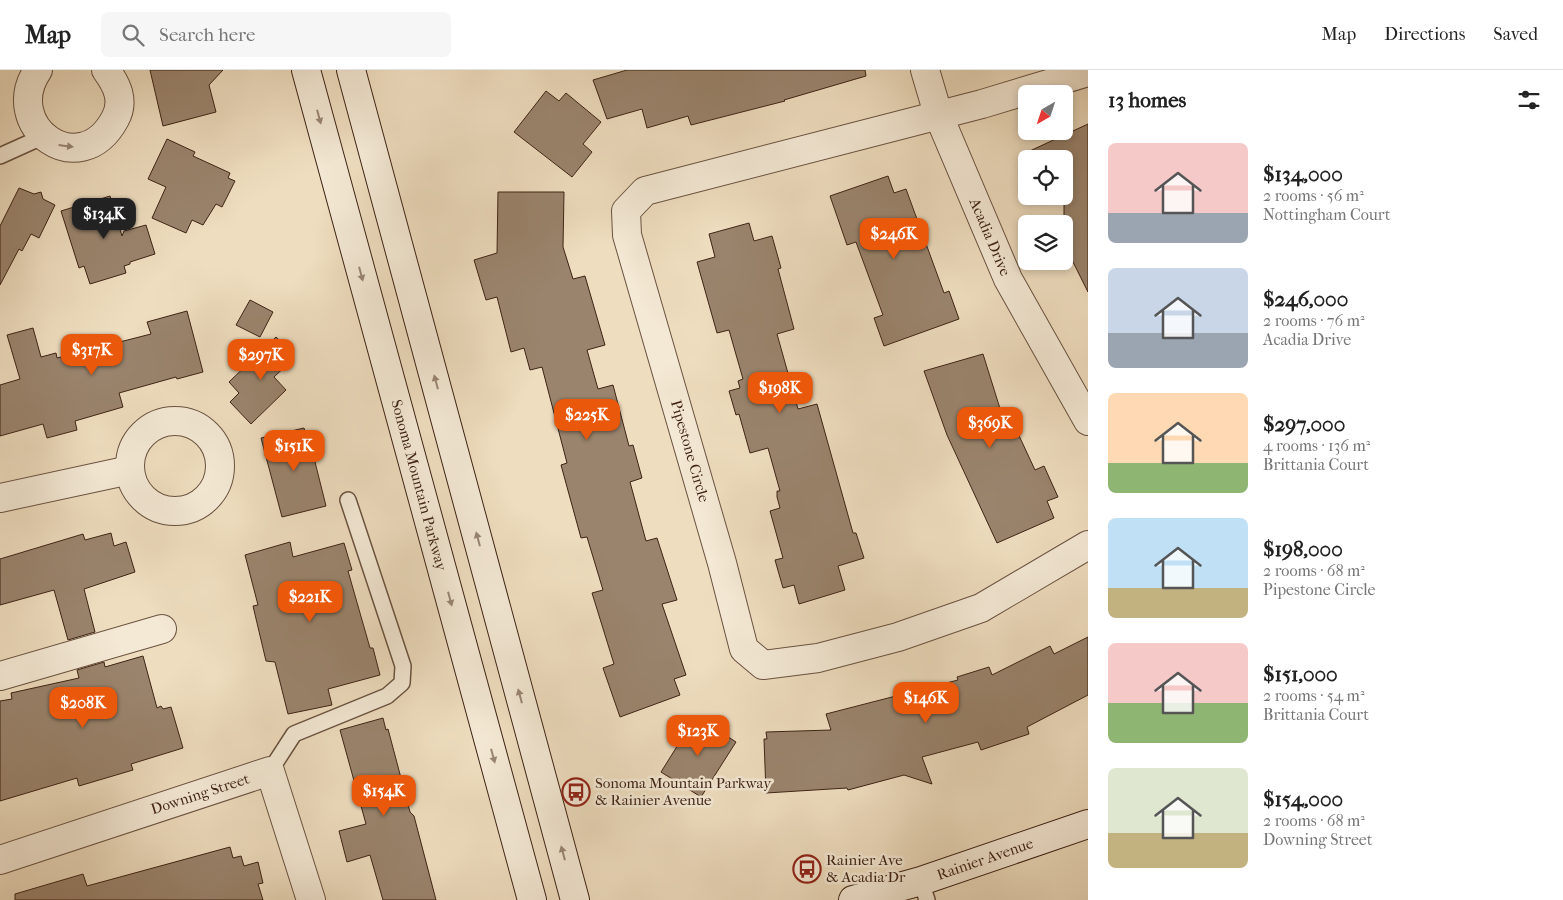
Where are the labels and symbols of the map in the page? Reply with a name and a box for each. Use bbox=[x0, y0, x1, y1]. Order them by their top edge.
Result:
north arrow bbox=[1018, 85, 1072, 140]
one-way arrow bbox=[315, 110, 323, 125]
one-way arrow bbox=[59, 142, 75, 150]
street label: Acadia Drive bbox=[965, 195, 1015, 279]
pin: $134K bbox=[69, 198, 139, 240]
pin: $246K bbox=[859, 218, 929, 260]
one-way arrow bbox=[358, 266, 366, 281]
pin: $317K bbox=[57, 334, 127, 376]
pin: $297K bbox=[226, 338, 296, 381]
pin: $198K bbox=[745, 372, 815, 414]
one-way arrow bbox=[431, 375, 439, 390]
street label: Sonoma Mountain Parkway bbox=[387, 398, 451, 573]
pin: $225K bbox=[552, 398, 622, 441]
street label: Pipestone Circle bbox=[667, 398, 713, 505]
pin: $369K bbox=[955, 406, 1025, 449]
pin: $151K bbox=[259, 430, 329, 472]
one-way arrow bbox=[474, 532, 482, 547]
pin: $221K bbox=[275, 580, 345, 623]
one-way arrow bbox=[446, 592, 454, 607]
pin: $146K bbox=[891, 682, 961, 724]
pin: $208K bbox=[48, 686, 118, 729]
one-way arrow bbox=[516, 688, 524, 703]
pin: $123K bbox=[663, 714, 733, 757]
one-way arrow bbox=[489, 749, 497, 764]
street label: Downing Street bbox=[148, 769, 252, 818]
pin: $154K bbox=[349, 774, 419, 817]
place label: Sonoma Mountain Parkway & Rainier Avenue bbox=[595, 774, 772, 809]
bus stop icon: Sonoma Mountain Parkway & Rainier Avenue bbox=[561, 777, 591, 807]
street label: Rainier Avenue bbox=[934, 834, 1036, 884]
one-way arrow bbox=[558, 845, 566, 860]
place label: Rainier Ave & Acadia Dr bbox=[826, 851, 906, 886]
bus stop icon: Rainier Ave & Acadia Dr bbox=[792, 854, 822, 884]

